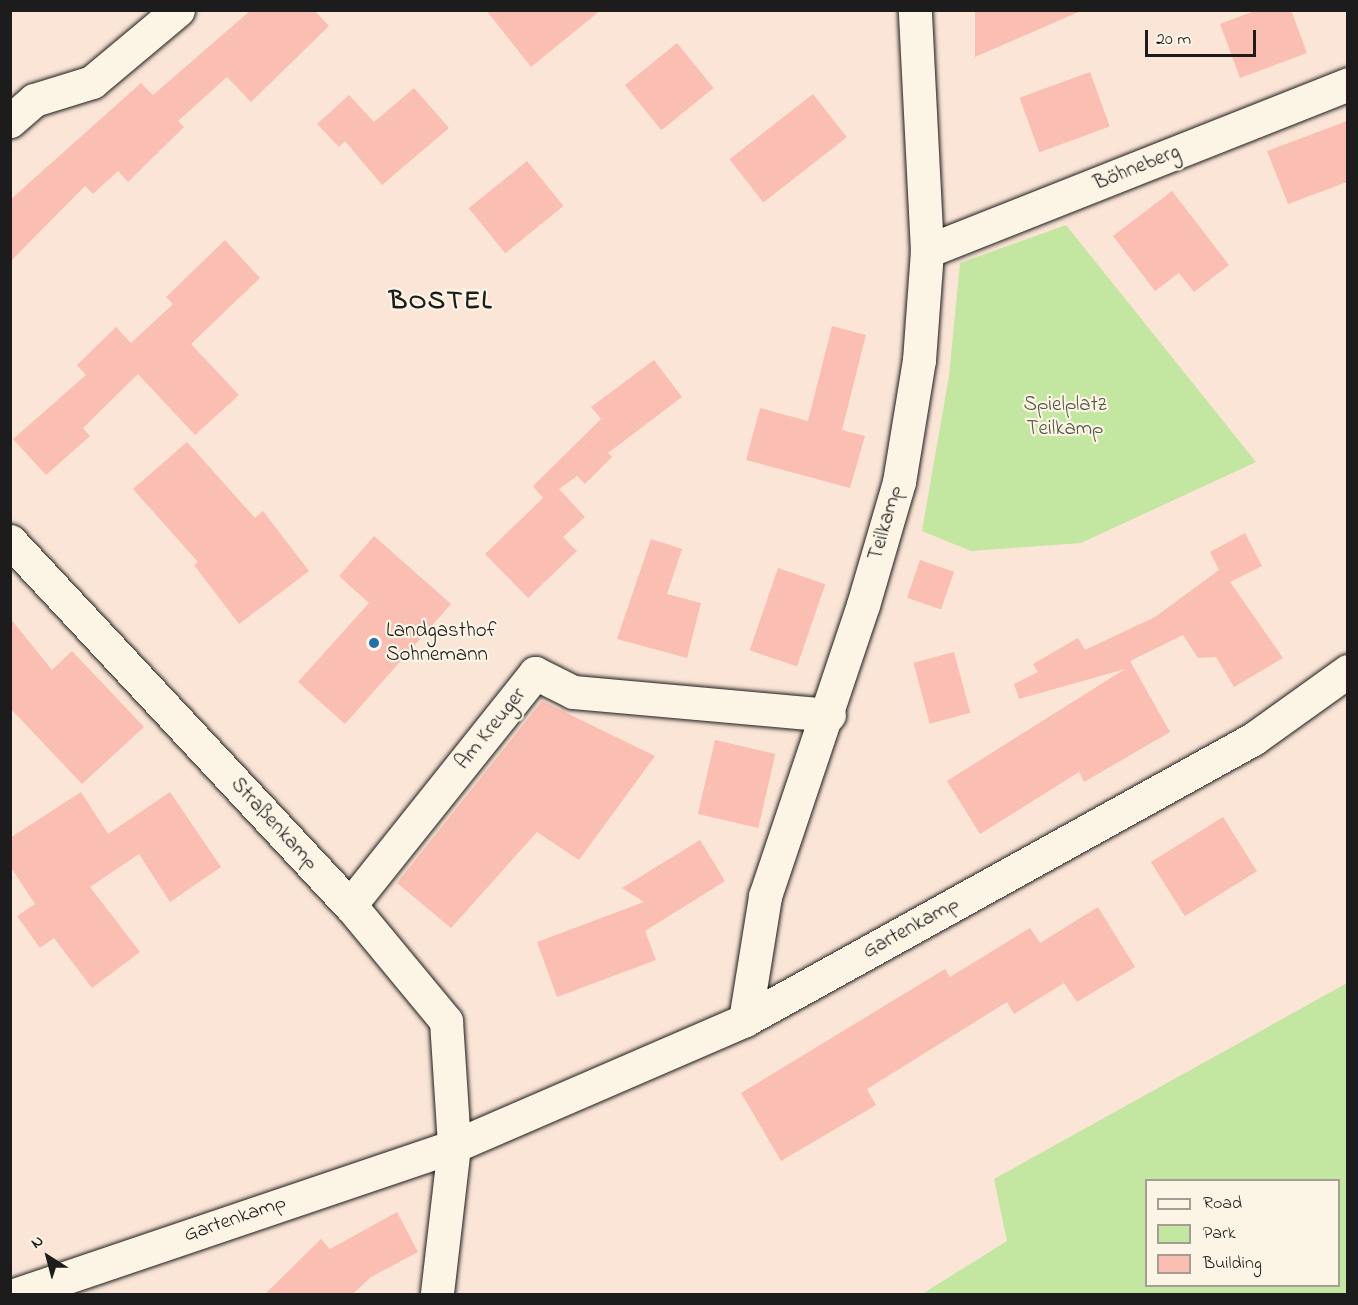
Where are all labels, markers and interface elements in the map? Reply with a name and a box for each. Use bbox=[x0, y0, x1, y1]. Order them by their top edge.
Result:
scale bar bbox=[1148, 18, 1259, 56]
text: 20 m bbox=[1156, 27, 1191, 53]
street label: Böhneberg bbox=[1090, 139, 1184, 197]
district label: BOSTEL bbox=[389, 286, 493, 318]
park label: Spielplatz Teilkamp bbox=[1023, 392, 1107, 442]
street label: Teilkamp bbox=[863, 483, 909, 563]
place label: Landgasthof Sohnemann bbox=[386, 618, 496, 668]
marker: Landgasthof Sohnemann bbox=[367, 636, 381, 650]
street label: Am Kreuger bbox=[450, 683, 532, 775]
street label: Straßenkamp bbox=[225, 772, 323, 876]
street label: Gartenkamp bbox=[858, 891, 964, 965]
legend bbox=[1145, 1179, 1340, 1287]
street label: Gartenkamp bbox=[181, 1190, 289, 1248]
text: Road bbox=[1203, 1191, 1242, 1217]
text: Park bbox=[1203, 1221, 1236, 1247]
north arrow bbox=[18, 1227, 78, 1287]
text: N bbox=[26, 1230, 49, 1255]
text: Building bbox=[1203, 1251, 1262, 1277]

